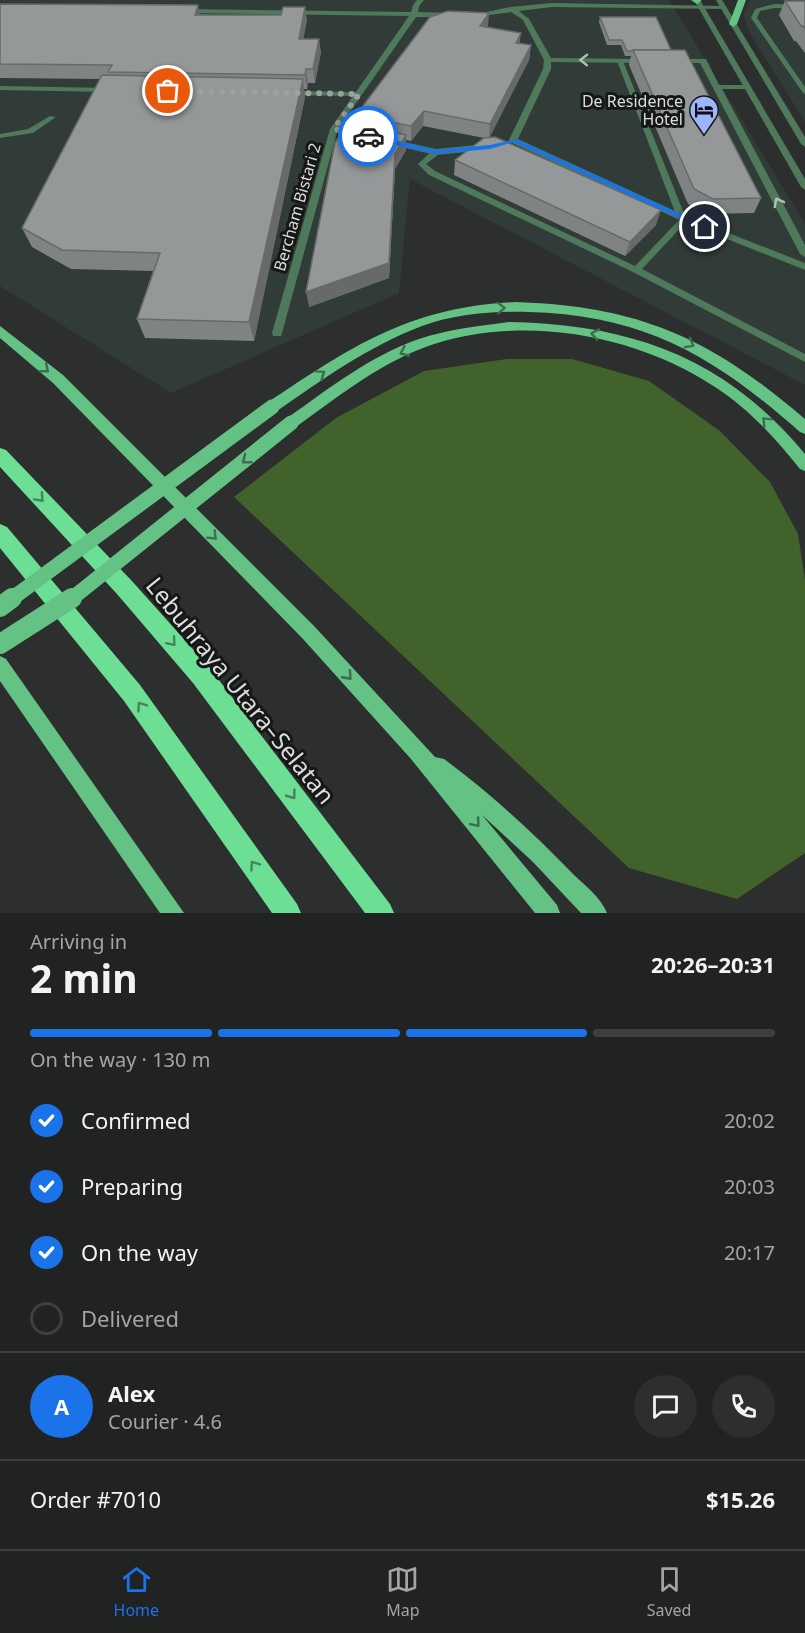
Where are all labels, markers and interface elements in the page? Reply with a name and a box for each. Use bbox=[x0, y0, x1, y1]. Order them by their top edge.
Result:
one-way arrow bbox=[579, 54, 588, 67]
pin bbox=[142, 65, 193, 116]
icon: bag bbox=[151, 74, 184, 107]
place label: De Residence Hotel bbox=[582, 90, 683, 130]
hotel icon: De Residence Hotel bbox=[688, 94, 720, 136]
courier bbox=[338, 106, 398, 166]
icon: car bbox=[352, 120, 385, 153]
street label: Bercham Bistari 2 bbox=[268, 140, 326, 274]
one-way arrow bbox=[774, 198, 785, 208]
pin bbox=[679, 201, 730, 252]
icon: home bbox=[688, 210, 721, 243]
one-way arrow bbox=[496, 301, 505, 314]
one-way arrow bbox=[590, 328, 600, 341]
one-way arrow bbox=[684, 337, 694, 348]
one-way arrow bbox=[400, 344, 411, 356]
one-way arrow bbox=[38, 361, 49, 372]
one-way arrow bbox=[314, 370, 325, 381]
one-way arrow bbox=[762, 418, 773, 429]
one-way arrow bbox=[241, 452, 252, 463]
one-way arrow bbox=[33, 491, 44, 502]
one-way arrow bbox=[205, 528, 216, 539]
street label: Lebuhraya Utara–Selatan bbox=[139, 570, 343, 810]
one-way arrow bbox=[165, 635, 176, 646]
one-way arrow bbox=[341, 669, 352, 680]
one-way arrow bbox=[137, 702, 148, 713]
one-way arrow bbox=[285, 789, 296, 800]
one-way arrow bbox=[469, 816, 480, 827]
one-way arrow bbox=[250, 861, 261, 872]
text: Arriving in bbox=[30, 928, 127, 955]
text: 20:26–20:31 bbox=[651, 949, 775, 979]
text: 2 min bbox=[30, 951, 137, 1004]
text: On the way · 130 m bbox=[30, 1046, 210, 1073]
icon: check bbox=[30, 1104, 63, 1137]
text: Confirmed bbox=[81, 1105, 191, 1135]
text: 20:02 bbox=[724, 1107, 775, 1134]
icon: check bbox=[30, 1170, 63, 1203]
text: Preparing bbox=[81, 1171, 183, 1201]
text: 20:03 bbox=[724, 1173, 775, 1200]
icon: check bbox=[30, 1236, 63, 1269]
text: On the way bbox=[81, 1237, 198, 1267]
text: 20:17 bbox=[724, 1239, 775, 1266]
text: Delivered bbox=[81, 1303, 179, 1333]
button: chat bbox=[634, 1375, 697, 1438]
button: phone bbox=[712, 1375, 775, 1438]
text: Alex bbox=[108, 1378, 155, 1408]
text: A bbox=[54, 1391, 69, 1421]
text: Courier · 4.6 bbox=[108, 1408, 222, 1435]
text: Order #7010 bbox=[30, 1484, 161, 1514]
text: $15.26 bbox=[706, 1484, 775, 1514]
tab: Home bbox=[114, 1563, 159, 1621]
tab: Map bbox=[386, 1563, 420, 1621]
tab: Saved bbox=[647, 1563, 691, 1621]

